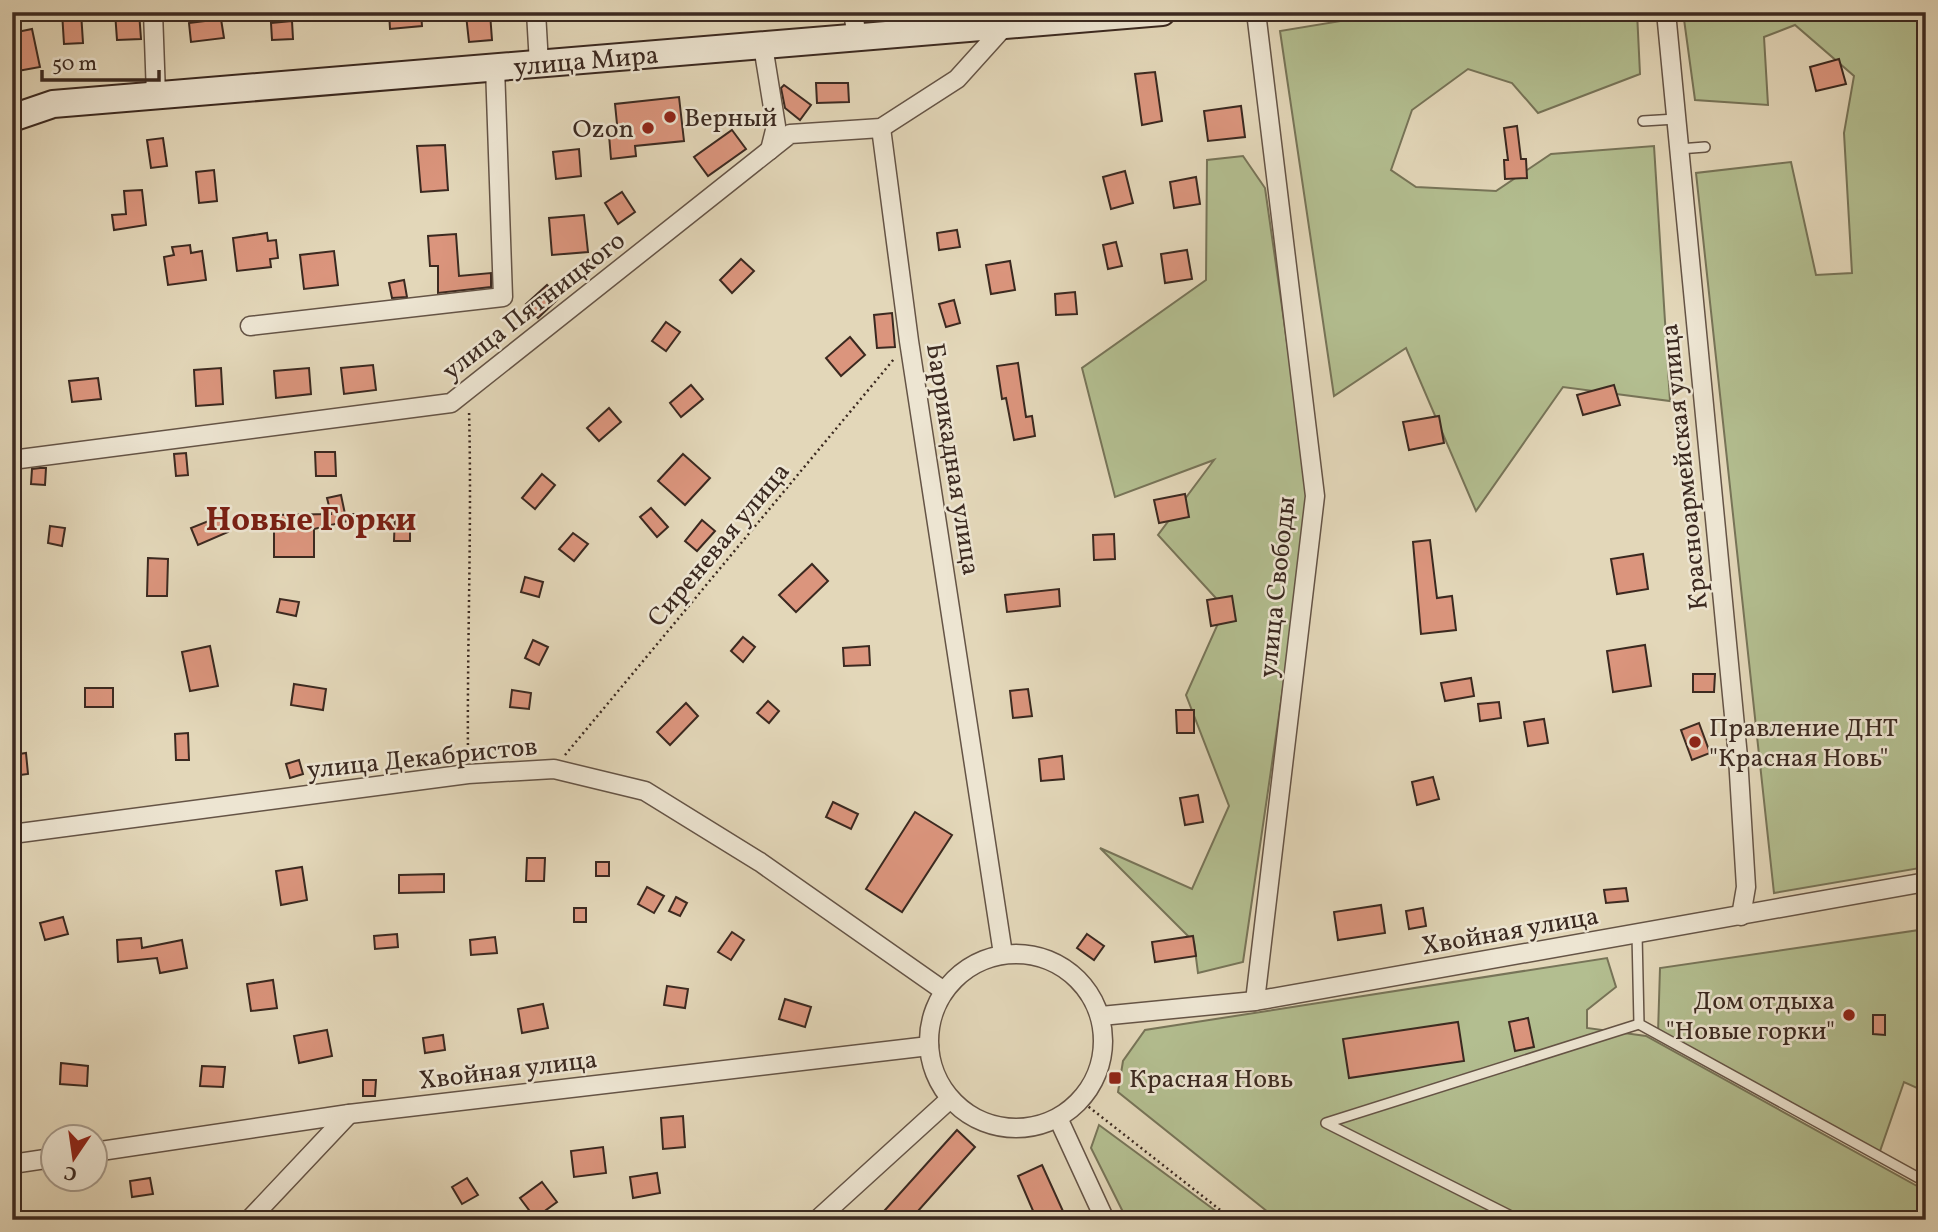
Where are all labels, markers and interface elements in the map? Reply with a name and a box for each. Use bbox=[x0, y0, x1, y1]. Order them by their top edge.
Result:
scale bar bbox=[42, 38, 159, 82]
street label: улица Мира bbox=[512, 38, 660, 86]
text: 50 m bbox=[52, 50, 97, 79]
place label: Верный bbox=[684, 101, 777, 137]
marker: Верный bbox=[662, 109, 678, 125]
place label: Ozon bbox=[573, 112, 634, 148]
marker: Ozon bbox=[640, 120, 656, 136]
street label: улица Пятницкого bbox=[435, 224, 633, 390]
street label: Красноармейская улица bbox=[1652, 322, 1718, 612]
street label: Баррикадная улица bbox=[916, 341, 988, 578]
street label: Сиреневая улица bbox=[640, 455, 799, 635]
street label: улица Свободы bbox=[1251, 495, 1305, 680]
district label: Новые Горки bbox=[206, 499, 416, 545]
place label: Правление ДНТ "Красная Новь" bbox=[1709, 711, 1898, 777]
street label: улица Декабристов bbox=[305, 729, 539, 789]
marker: Правление ДНТ "Красная Новь" bbox=[1687, 734, 1703, 750]
street label: Хвойная улица bbox=[1419, 899, 1602, 965]
place label: Дом отдыха "Новые горки" bbox=[1666, 984, 1835, 1050]
marker: Дом отдыха "Новые горки" bbox=[1841, 1007, 1857, 1023]
street label: Хвойная улица bbox=[417, 1042, 599, 1100]
place label: Красная Новь bbox=[1129, 1062, 1293, 1098]
marker: Красная Новь bbox=[1107, 1070, 1123, 1086]
north arrow bbox=[38, 1124, 108, 1194]
text: С bbox=[62, 1159, 80, 1187]

